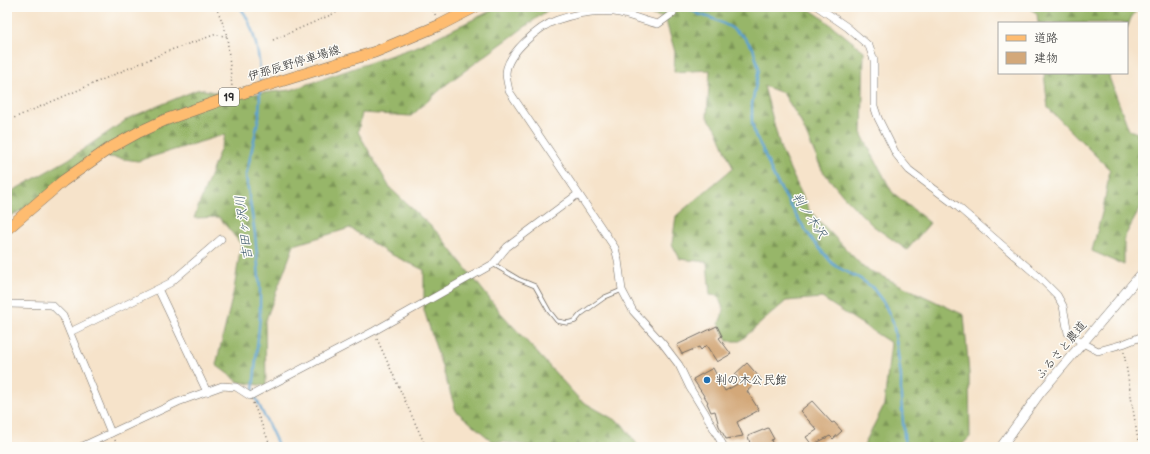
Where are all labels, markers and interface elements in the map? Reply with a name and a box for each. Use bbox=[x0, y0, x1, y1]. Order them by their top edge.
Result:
legend bbox=[998, 22, 1128, 74]
text: 道路 bbox=[1034, 31, 1058, 46]
street label: 伊那辰野停車場線 bbox=[246, 42, 342, 85]
text: 建物 bbox=[1034, 51, 1058, 66]
road number: 19 bbox=[219, 88, 239, 106]
water label: 判ノ木沢 bbox=[788, 190, 831, 242]
water label: 吉田ヶ沢川 bbox=[232, 195, 256, 261]
street label: ふるさと農道 bbox=[1033, 318, 1090, 383]
place label: 判の木公民館 bbox=[715, 373, 787, 388]
marker: 判の木公民館 bbox=[702, 375, 712, 385]

